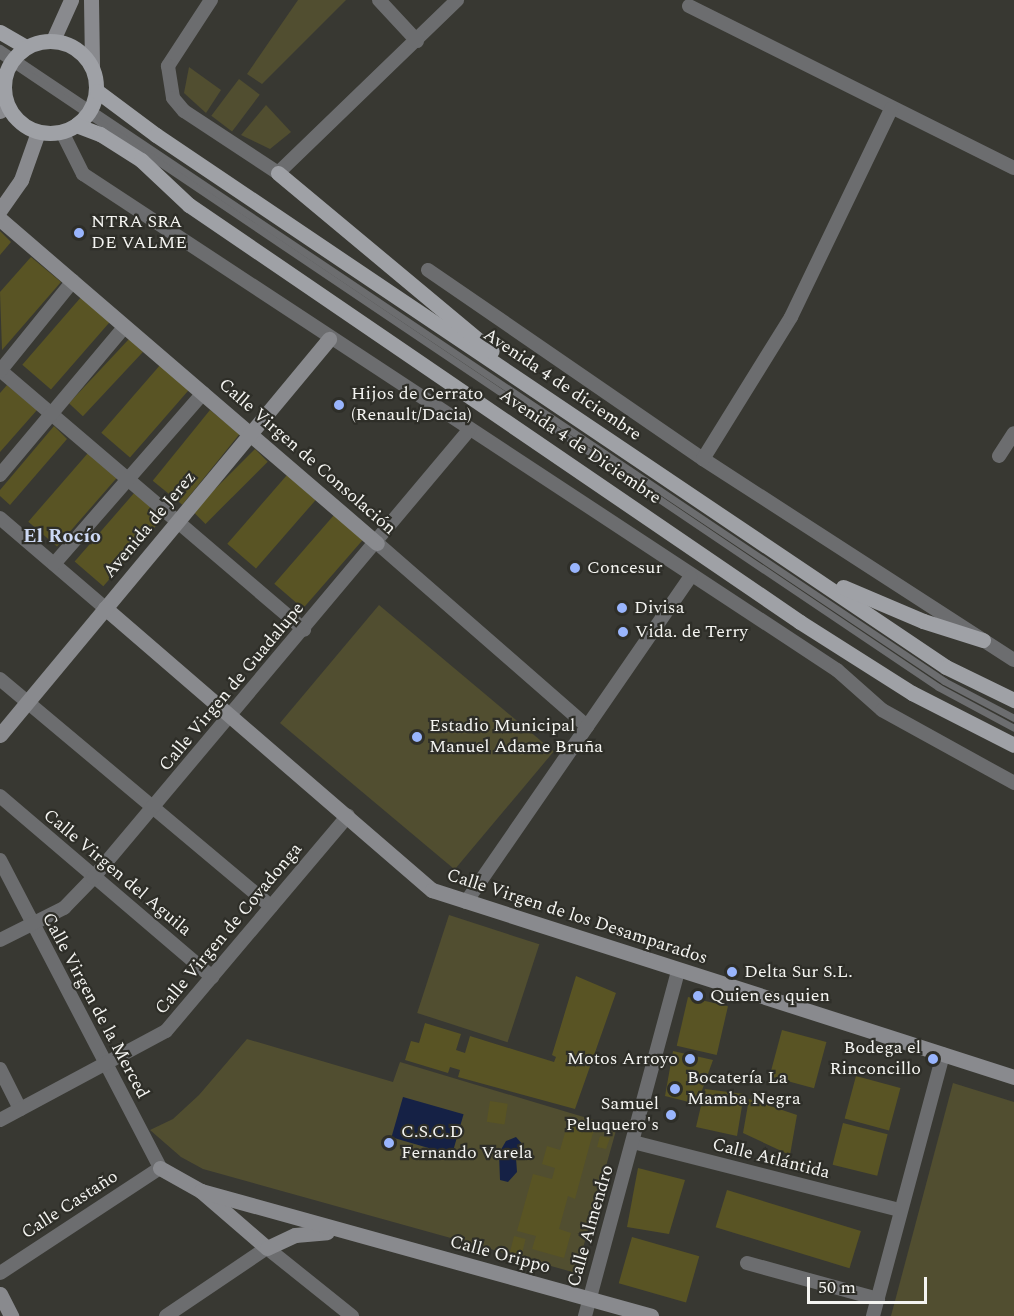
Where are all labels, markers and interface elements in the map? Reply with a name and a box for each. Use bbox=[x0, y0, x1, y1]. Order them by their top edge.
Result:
place label: NTRA SRA DE VALME bbox=[91, 212, 187, 254]
marker: NTRA SRA DE VALME bbox=[72, 226, 86, 240]
street label: Avenida 4 de diciembre bbox=[479, 324, 645, 446]
street label: Calle Virgen de Consolación bbox=[214, 374, 400, 540]
place label: Hijos de Cerrato (Renault/Dacia) bbox=[351, 384, 483, 426]
street label: Avenida 4 de Diciembre bbox=[495, 385, 665, 509]
marker: Hijos de Cerrato (Renault/Dacia) bbox=[332, 398, 346, 412]
street label: Avenida de Jerez bbox=[99, 467, 201, 583]
district label: El Rocío bbox=[23, 524, 101, 548]
place label: Concesur bbox=[587, 557, 663, 579]
marker: Concesur bbox=[568, 561, 582, 575]
place label: Divisa bbox=[634, 597, 684, 619]
street label: Calle Virgen de Guadalupe bbox=[155, 598, 309, 776]
marker: Divisa bbox=[615, 601, 629, 615]
place label: Vida. de Terry bbox=[635, 621, 748, 643]
marker: Vida. de Terry bbox=[616, 625, 630, 639]
place label: Estadio Municipal Manuel Adame Bruña bbox=[429, 716, 603, 758]
marker: Estadio Municipal Manuel Adame Bruña bbox=[410, 730, 424, 744]
street label: Calle Virgen del Aguila bbox=[39, 805, 195, 941]
street label: Calle Virgen de Covadonga bbox=[151, 839, 307, 1019]
street label: Calle Virgen de los Desamparados bbox=[444, 865, 710, 969]
street label: Calle Virgen de la Merced bbox=[37, 909, 153, 1103]
place label: Delta Sur S.L. bbox=[744, 961, 853, 983]
marker: Delta Sur S.L. bbox=[725, 965, 739, 979]
place label: Quien es quien bbox=[710, 985, 830, 1007]
marker: Quien es quien bbox=[691, 989, 705, 1003]
place label: Bodega el Rinconcillo bbox=[830, 1038, 921, 1080]
place label: Motos Arroyo bbox=[567, 1048, 678, 1070]
marker: Motos Arroyo bbox=[683, 1052, 697, 1066]
marker: Bodega el Rinconcillo bbox=[926, 1052, 940, 1066]
place label: Bocatería La Mamba Negra bbox=[687, 1068, 801, 1110]
marker: Bocatería La Mamba Negra bbox=[668, 1082, 682, 1096]
place label: Samuel Peluquero's bbox=[566, 1094, 659, 1136]
marker: Samuel Peluquero's bbox=[664, 1108, 678, 1122]
place label: C.S.C.D Fernando Varela bbox=[401, 1122, 532, 1164]
street label: Calle Atlántida bbox=[710, 1134, 832, 1184]
marker: C.S.C.D Fernando Varela bbox=[382, 1136, 396, 1150]
street label: Calle Almendro bbox=[563, 1163, 619, 1289]
street label: Calle Castaño bbox=[18, 1166, 122, 1244]
street label: Calle Orippo bbox=[447, 1231, 553, 1279]
scale bar bbox=[810, 1265, 930, 1303]
text: 50 m bbox=[818, 1274, 856, 1301]

